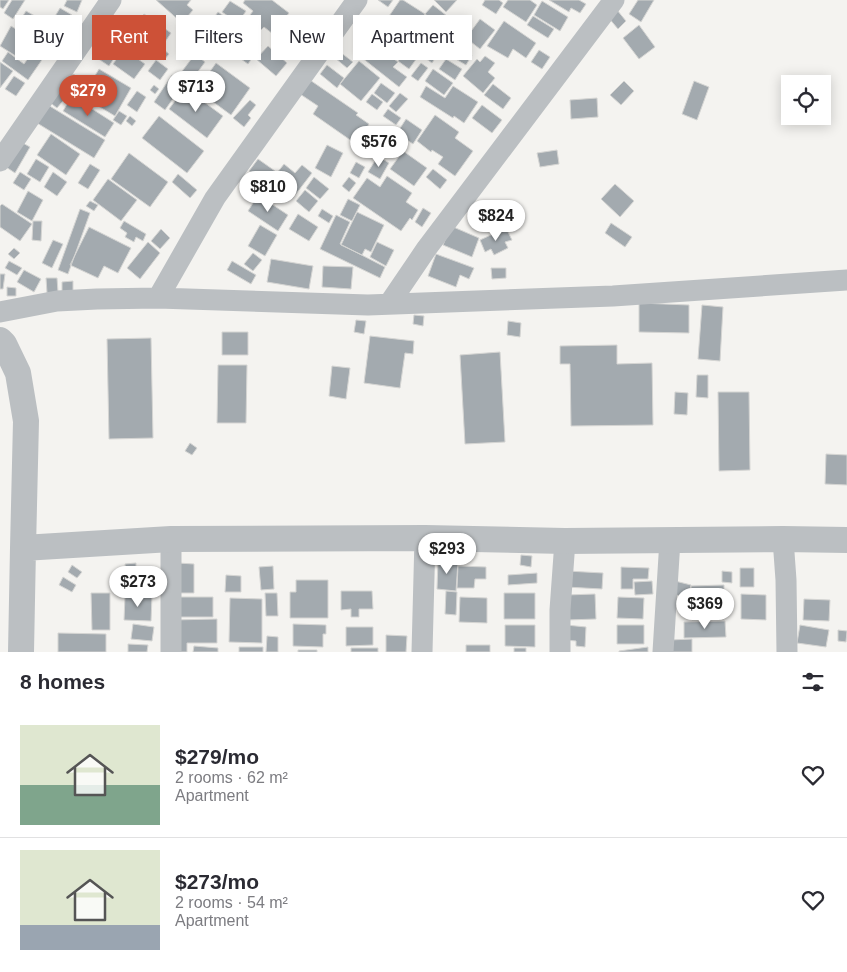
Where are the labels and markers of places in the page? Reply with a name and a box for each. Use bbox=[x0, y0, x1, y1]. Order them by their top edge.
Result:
pin: $713 bbox=[166, 70, 226, 113]
pin: $279 bbox=[58, 74, 118, 117]
pin: $576 bbox=[349, 126, 409, 168]
pin: $810 bbox=[238, 170, 298, 213]
pin: $824 bbox=[466, 200, 526, 242]
pin: $293 bbox=[417, 532, 477, 575]
pin: $273 bbox=[108, 566, 168, 608]
pin: $369 bbox=[675, 588, 735, 630]

